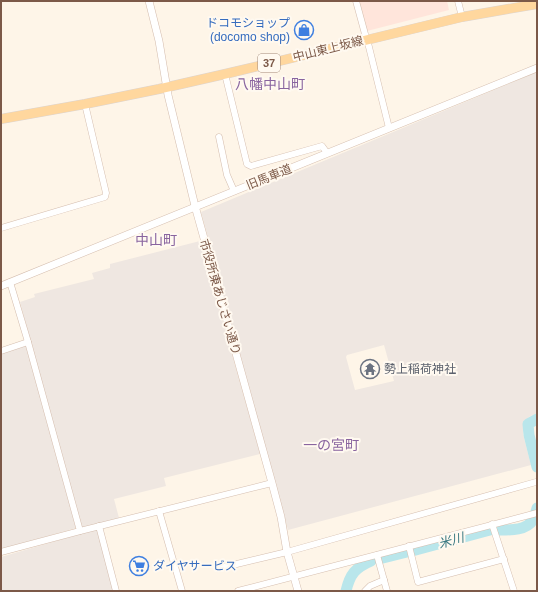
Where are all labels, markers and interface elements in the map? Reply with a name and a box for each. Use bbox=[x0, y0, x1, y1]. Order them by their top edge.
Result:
place label: ドコモショップ (docomo shop) bbox=[206, 16, 290, 44]
shop icon: ドコモショップ (docomo shop) bbox=[293, 19, 315, 41]
street label: 中山東上坂線 bbox=[291, 33, 365, 65]
road number: 37 bbox=[258, 54, 280, 72]
district label: 八幡中山町 bbox=[235, 76, 305, 92]
street label: 旧馬車道 bbox=[244, 162, 294, 192]
district label: 中山町 bbox=[135, 232, 177, 248]
street label: 市役所東あじさい通り bbox=[197, 237, 243, 357]
temple icon: 勢上稲荷神社 bbox=[359, 358, 381, 380]
place label: 勢上稲荷神社 bbox=[384, 362, 456, 376]
district label: 一の宮町 bbox=[303, 437, 359, 453]
water label: 米川 bbox=[437, 529, 468, 551]
supermarket icon: ダイヤサービス bbox=[128, 555, 150, 577]
place label: ダイヤサービス bbox=[153, 559, 237, 573]

